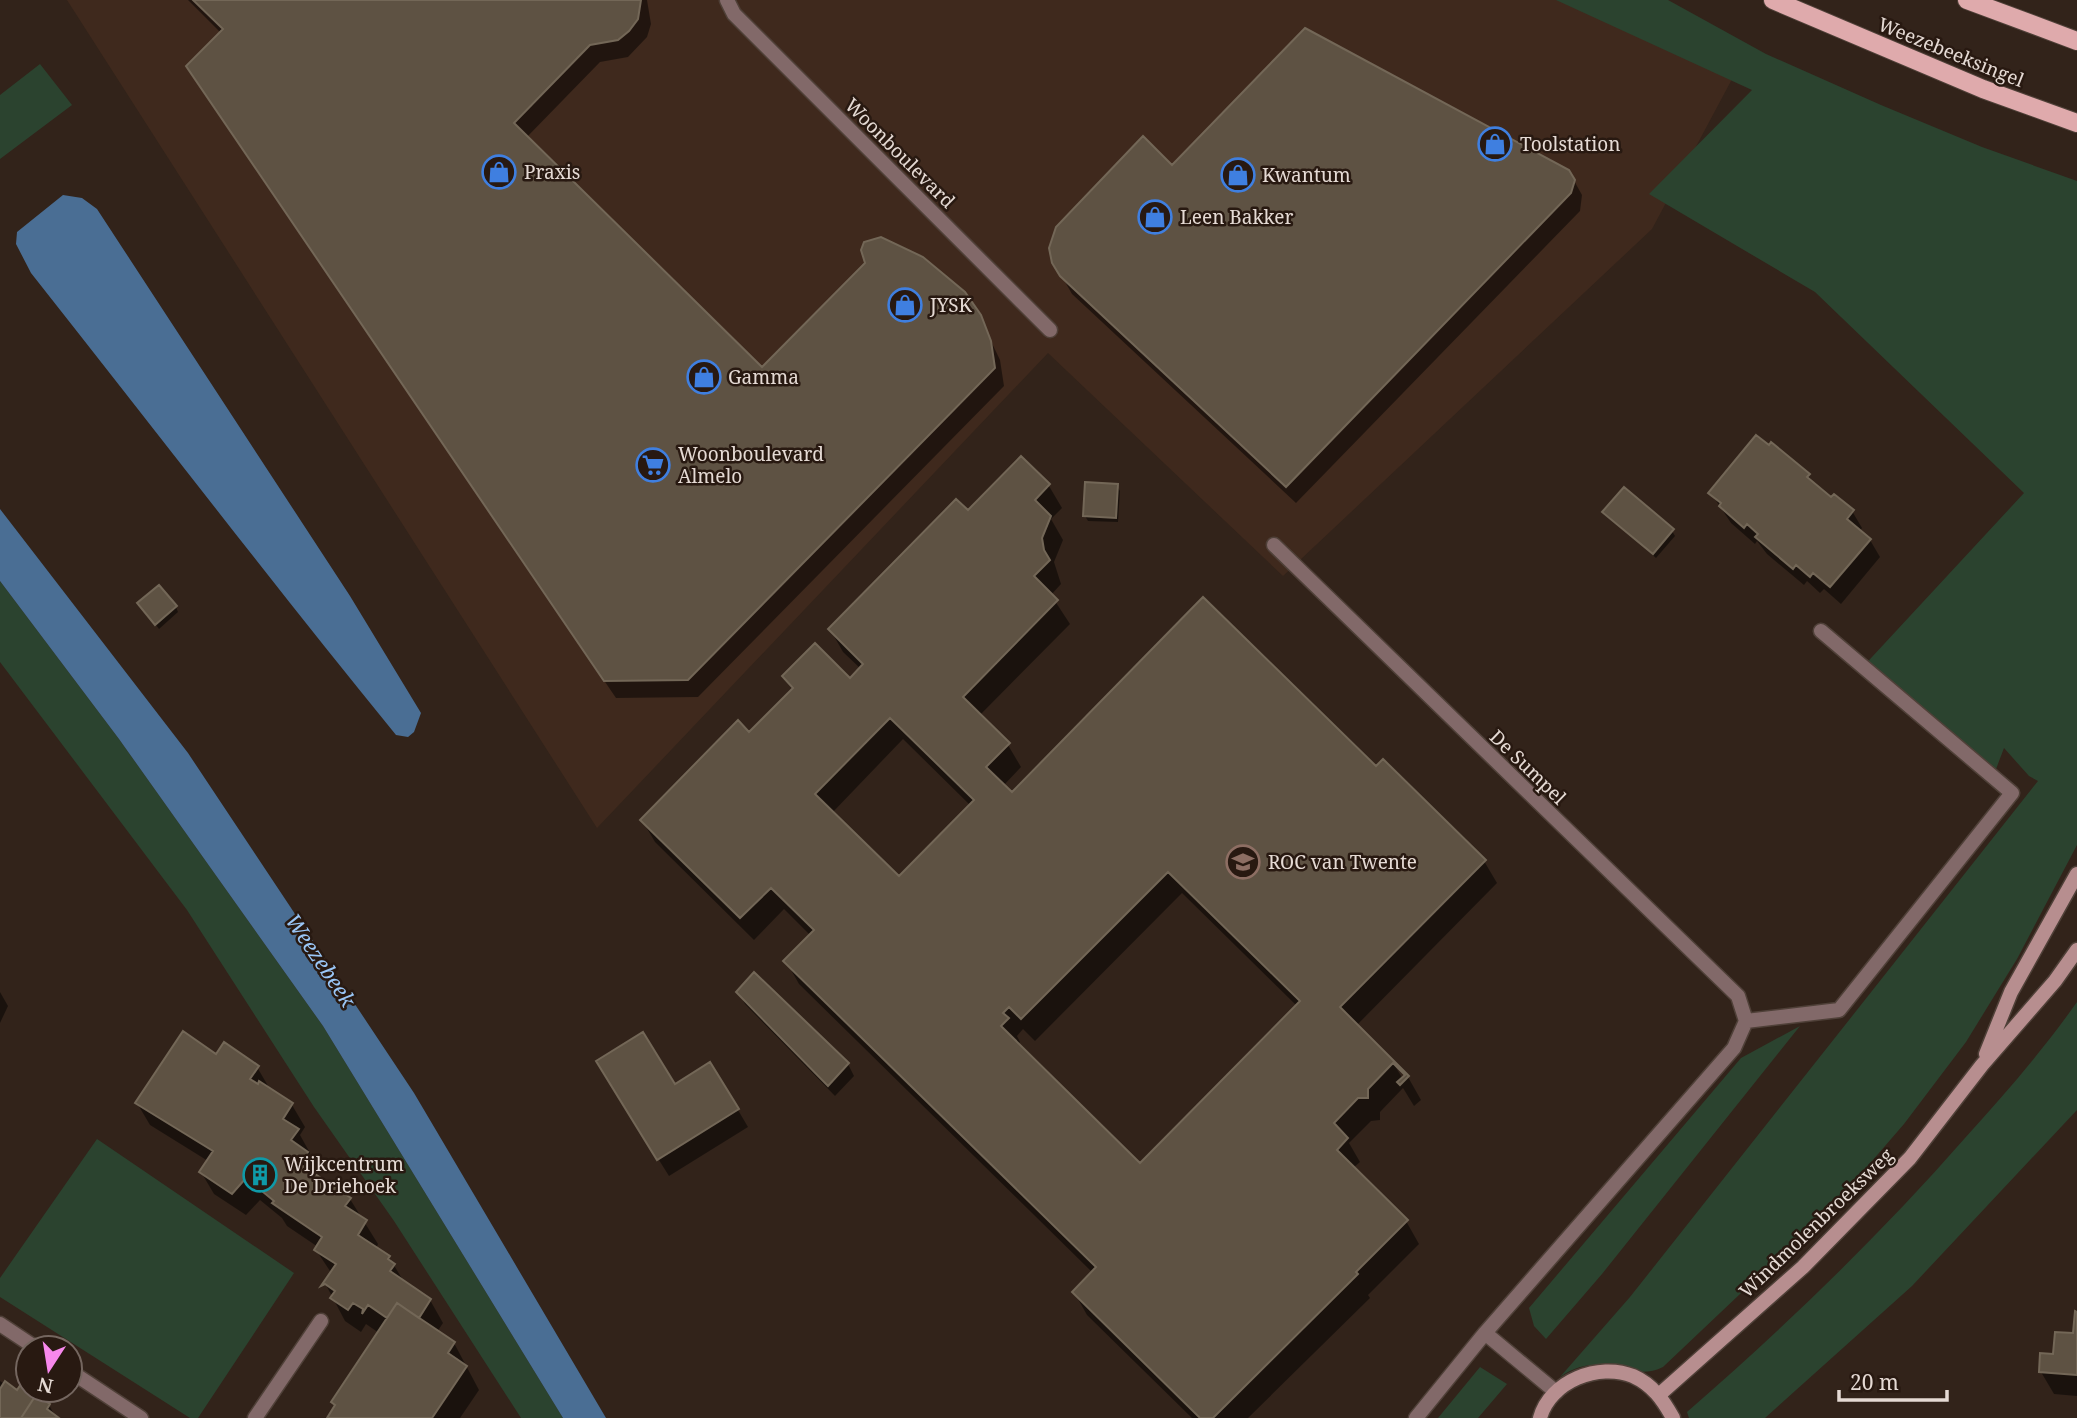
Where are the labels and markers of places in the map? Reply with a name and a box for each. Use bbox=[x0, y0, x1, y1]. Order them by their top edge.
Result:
shop icon: Toolstation bbox=[1476, 125, 1514, 163]
place label: Toolstation bbox=[1520, 131, 1620, 157]
shop icon: Praxis bbox=[480, 153, 518, 191]
shop icon: Kwantum bbox=[1219, 156, 1257, 194]
place label: Praxis bbox=[524, 159, 580, 185]
place label: Kwantum bbox=[1262, 162, 1351, 188]
shop icon: Leen Bakker bbox=[1136, 198, 1174, 236]
place label: Leen Bakker bbox=[1180, 204, 1294, 230]
shop icon: JYSK bbox=[886, 286, 924, 324]
place label: JYSK bbox=[929, 292, 973, 318]
shop icon: Gamma bbox=[685, 358, 723, 396]
place label: Gamma bbox=[728, 364, 799, 390]
place label: Woonboulevard Almelo bbox=[678, 441, 824, 489]
supermarket icon: Woonboulevard Almelo bbox=[634, 446, 672, 484]
school or university icon: ROC van Twente bbox=[1224, 843, 1262, 881]
place label: ROC van Twente bbox=[1268, 849, 1417, 875]
place label: Wijkcentrum De Driehoek bbox=[284, 1151, 404, 1199]
building icon: Wijkcentrum De Driehoek bbox=[241, 1156, 279, 1194]

